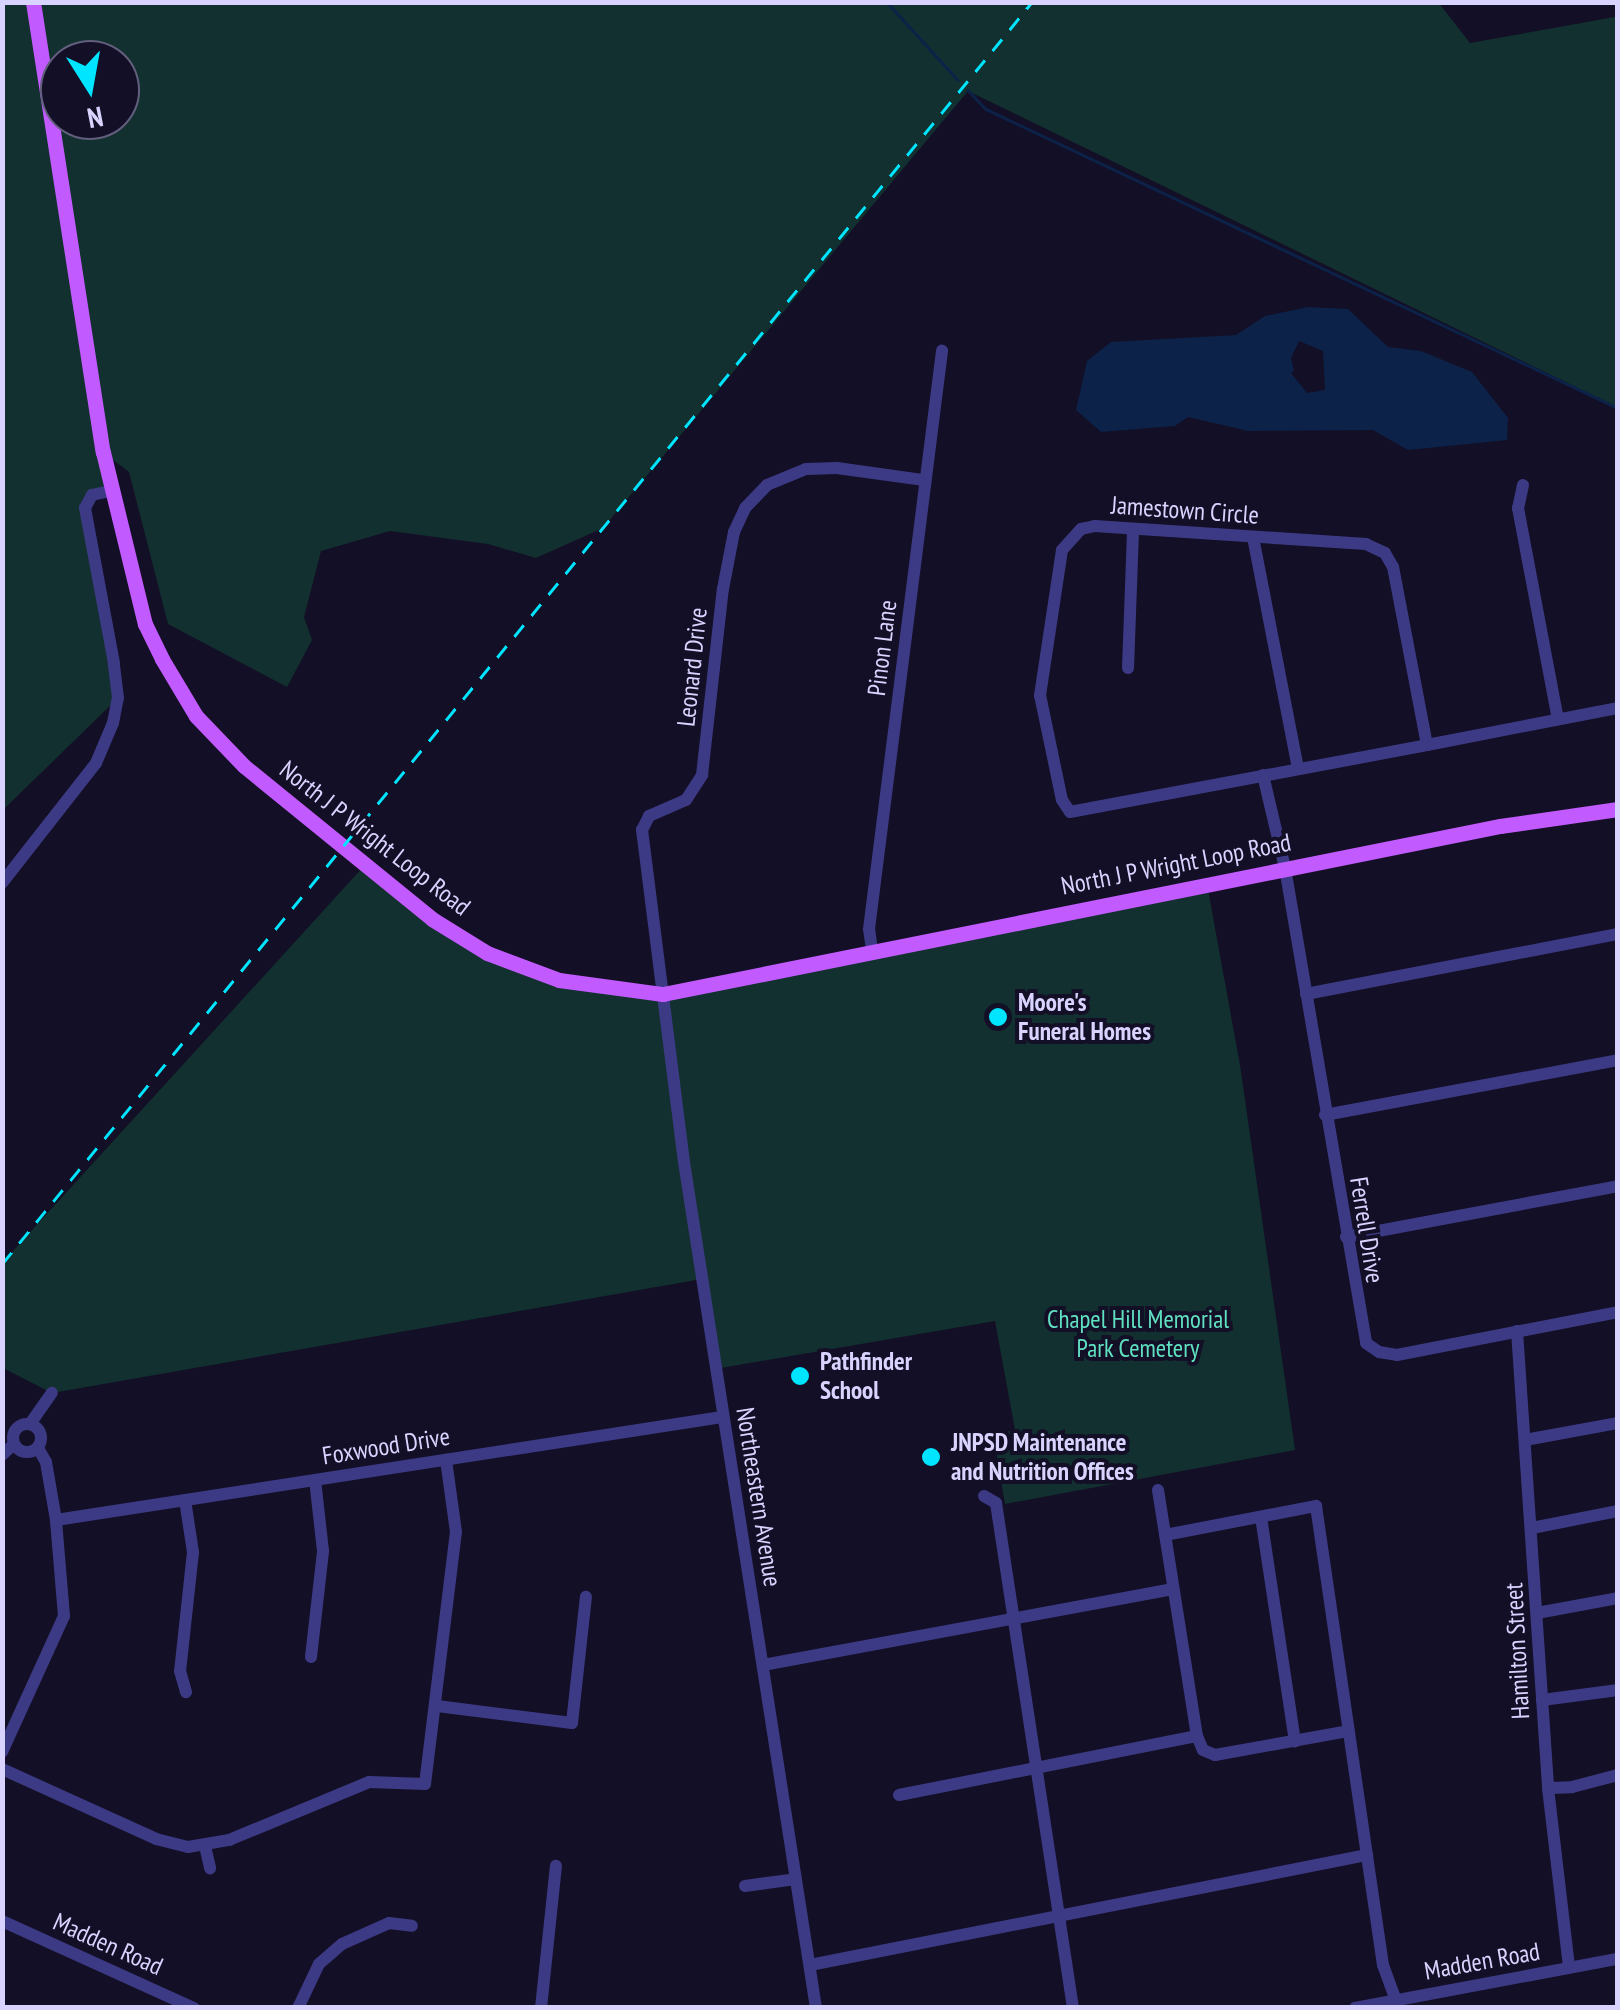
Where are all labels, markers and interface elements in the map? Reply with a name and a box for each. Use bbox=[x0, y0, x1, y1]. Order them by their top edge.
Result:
north arrow bbox=[40, 40, 140, 140]
text: N bbox=[84, 98, 106, 138]
street label: Jamestown Circle bbox=[1110, 490, 1260, 530]
street label: Pinon Lane bbox=[861, 598, 903, 698]
street label: Leonard Drive bbox=[671, 606, 713, 728]
street label: North J P Wright Loop Road bbox=[273, 754, 477, 922]
street label: North J P Wright Loop Road bbox=[1058, 827, 1294, 901]
place label: Moore's Funeral Homes bbox=[1018, 988, 1151, 1047]
marker: Moore's Funeral Homes bbox=[987, 1006, 1009, 1028]
street label: Ferrell Drive bbox=[1344, 1175, 1390, 1285]
park label: Chapel Hill Memorial Park Cemetery bbox=[1047, 1305, 1229, 1364]
place label: Pathfinder School bbox=[820, 1347, 912, 1406]
marker: Pathfinder School bbox=[789, 1365, 811, 1387]
street label: Northeastern Avenue bbox=[730, 1405, 788, 1589]
street label: Foxwood Drive bbox=[320, 1421, 452, 1471]
place label: JNPSD Maintenance and Nutrition Offices bbox=[951, 1428, 1134, 1487]
marker: JNPSD Maintenance and Nutrition Offices bbox=[920, 1446, 942, 1468]
street label: Hamilton Street bbox=[1498, 1582, 1536, 1720]
street label: Madden Road bbox=[49, 1907, 167, 1981]
street label: Madden Road bbox=[1422, 1936, 1542, 1986]

